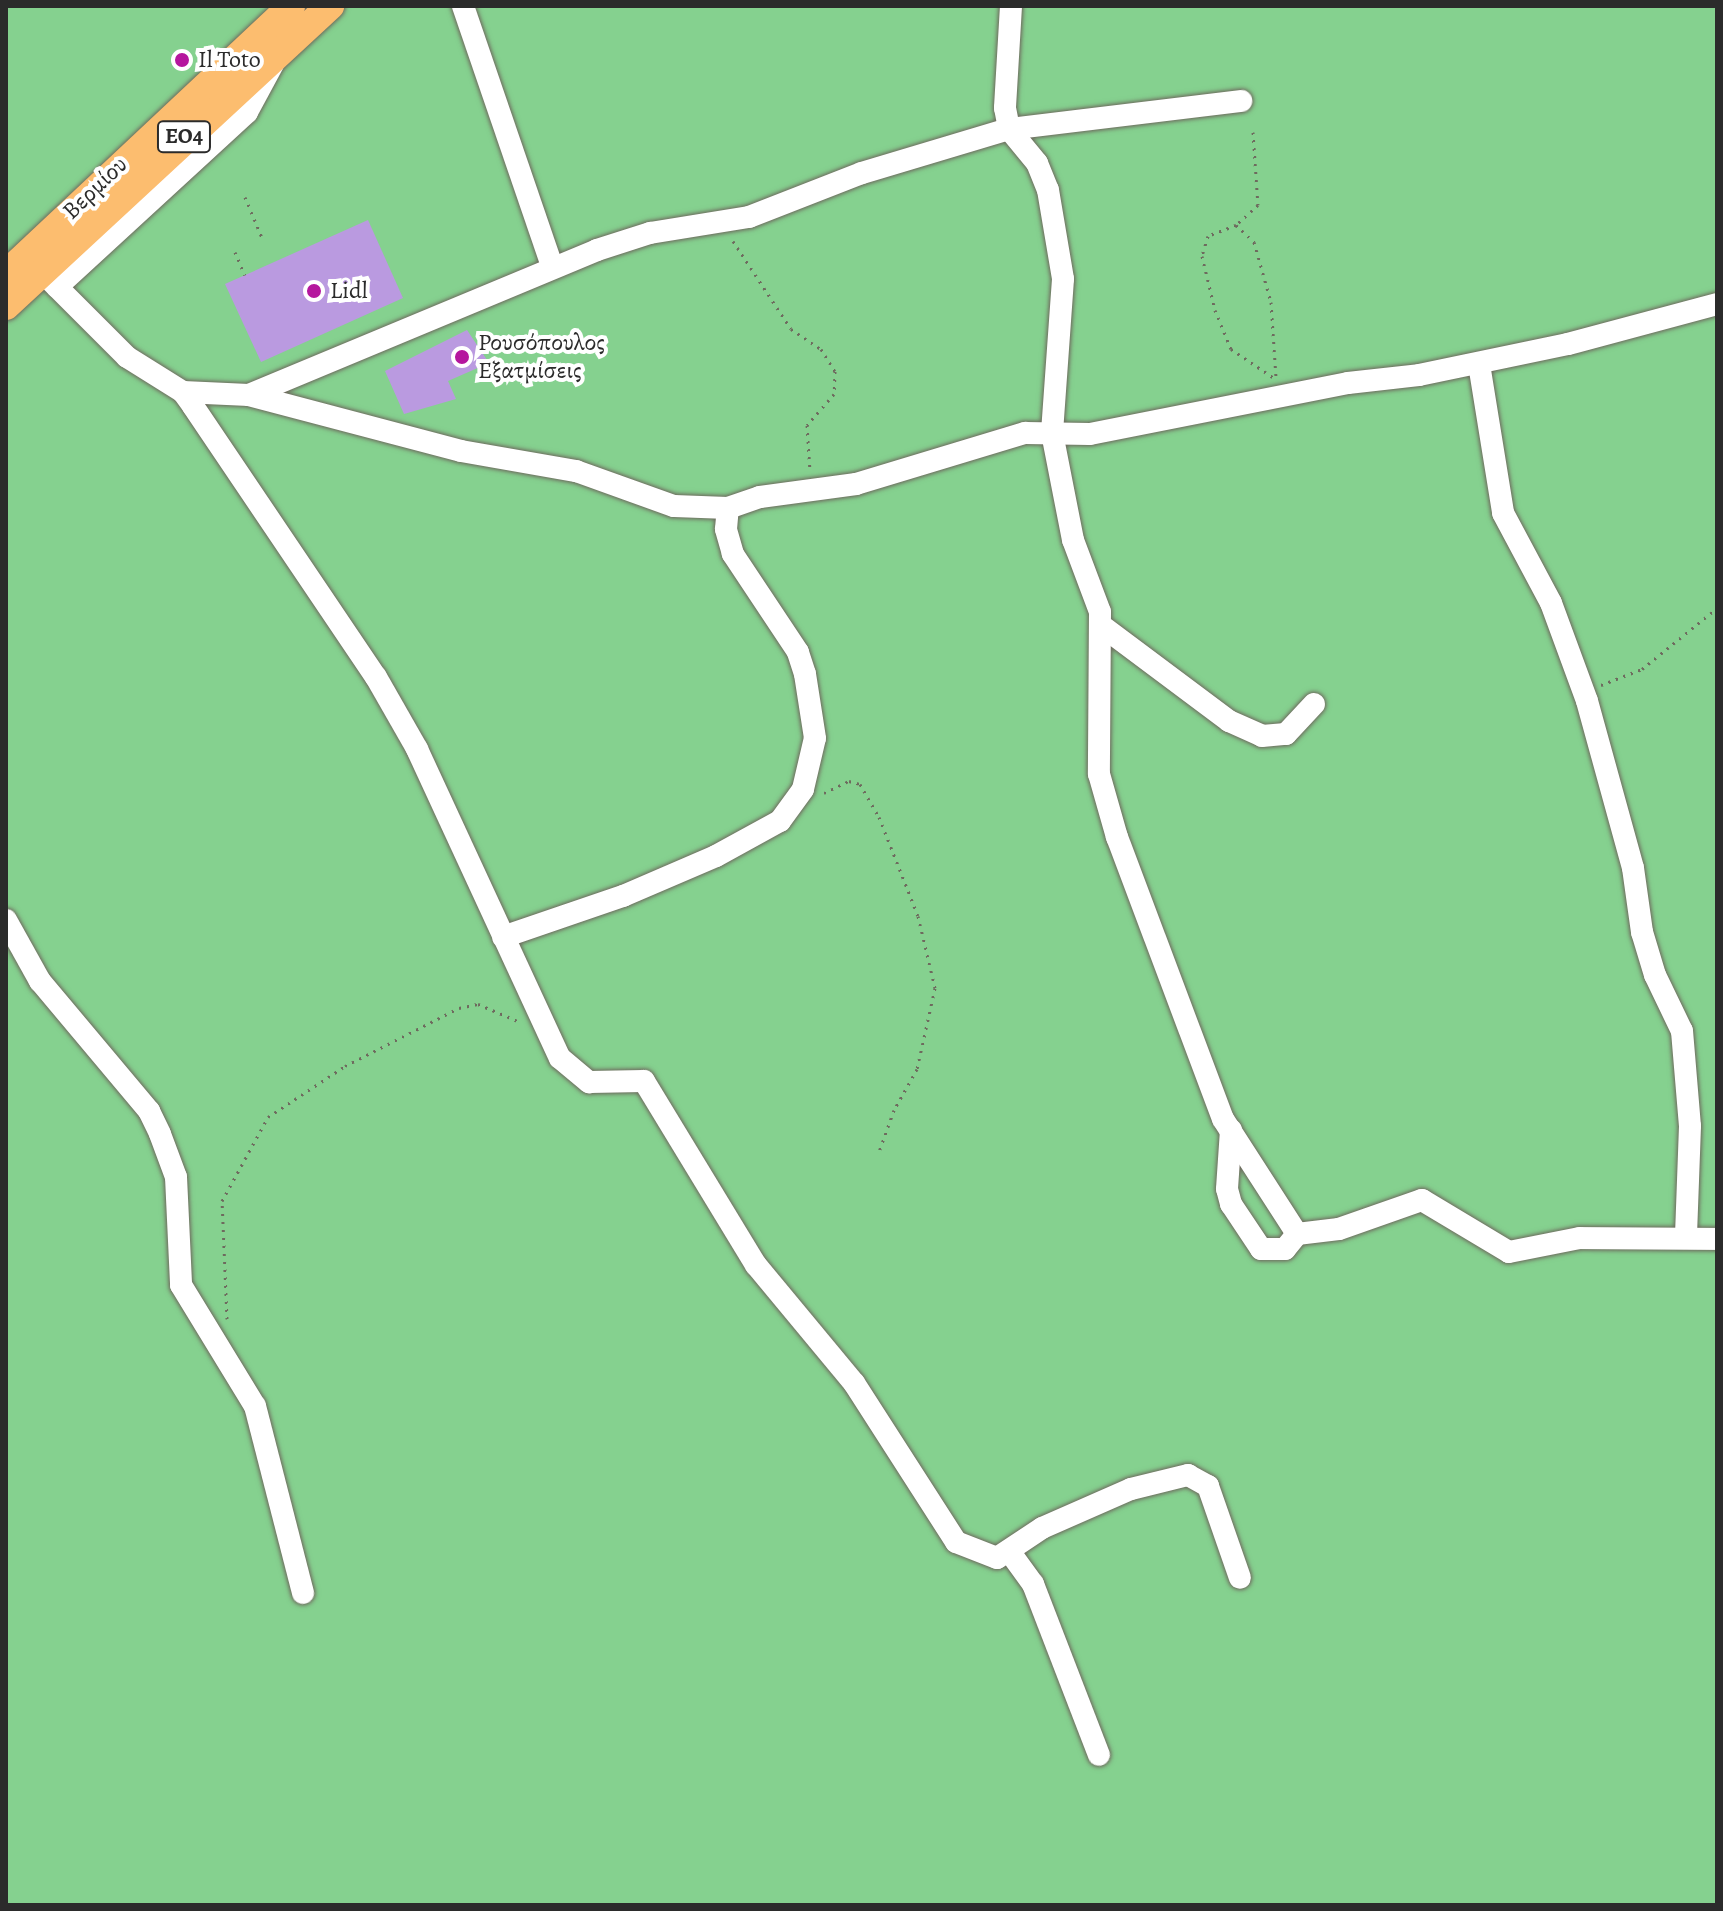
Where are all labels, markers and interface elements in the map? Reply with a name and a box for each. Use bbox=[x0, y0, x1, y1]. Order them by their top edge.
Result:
place label: Il Toto bbox=[198, 46, 261, 74]
marker: Il Toto bbox=[173, 51, 191, 69]
road number: ΕΟ4 bbox=[156, 119, 212, 155]
street label: Βερμίου bbox=[57, 150, 133, 226]
place label: Lidl bbox=[330, 277, 368, 305]
marker: Lidl bbox=[305, 282, 323, 300]
place label: Ρουσόπουλος Εξατμίσεις bbox=[478, 329, 605, 385]
marker: Ρουσόπουλος Εξατμίσεις bbox=[453, 348, 471, 366]

